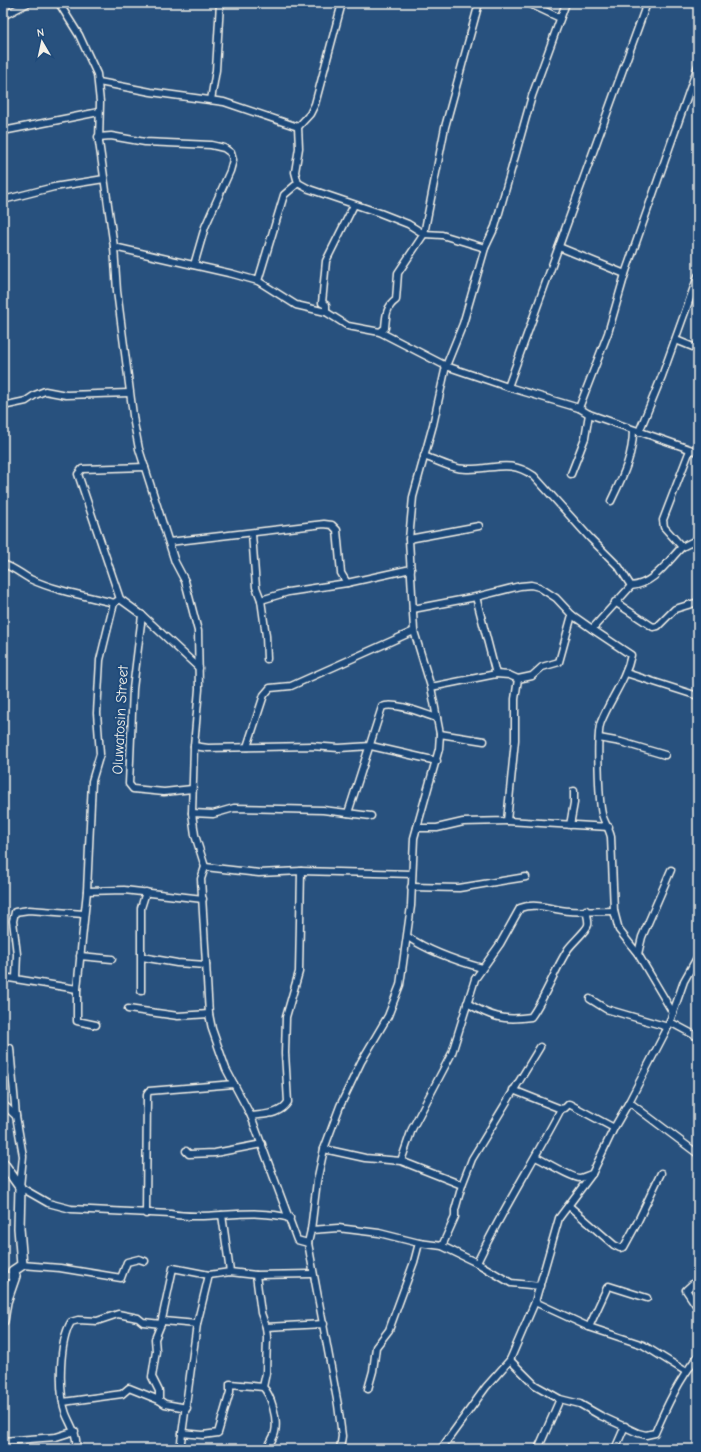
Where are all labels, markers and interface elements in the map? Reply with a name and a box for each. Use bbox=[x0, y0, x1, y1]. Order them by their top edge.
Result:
north arrow bbox=[22, 22, 62, 62]
text: N bbox=[36, 26, 45, 40]
street label: Oluwatosin Street bbox=[108, 664, 132, 775]

